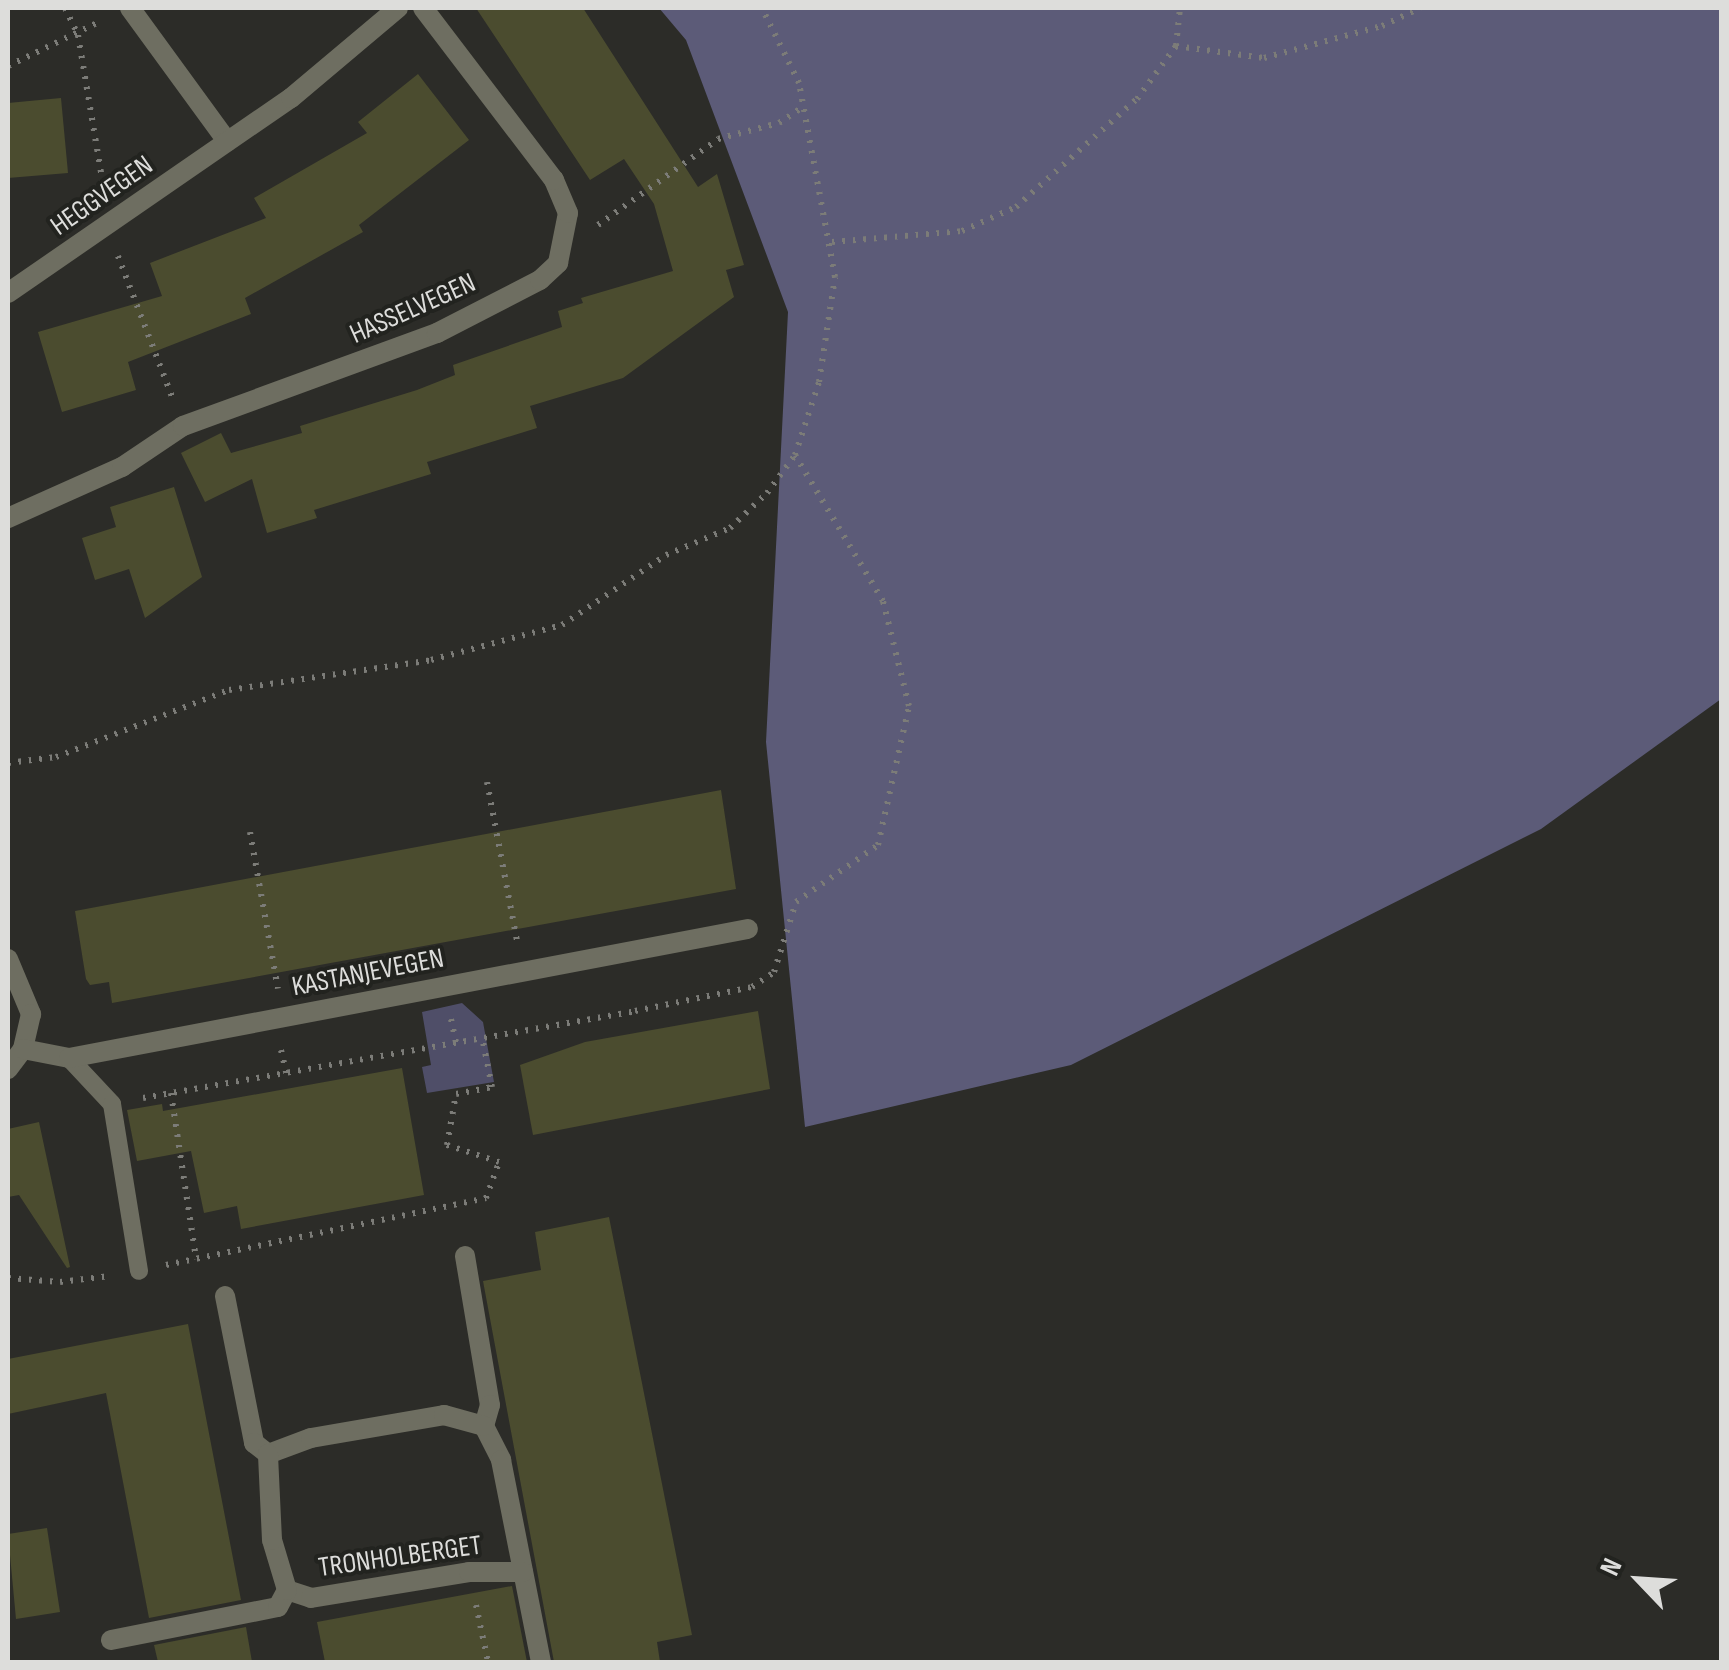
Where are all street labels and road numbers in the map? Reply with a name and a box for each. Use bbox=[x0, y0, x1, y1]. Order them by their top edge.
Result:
street label: HEGGVEGEN bbox=[44, 149, 160, 243]
street label: HASSELVEGEN bbox=[345, 266, 481, 352]
street label: KASTANJEVEGEN bbox=[289, 942, 447, 1004]
street label: TRONHOLBERGET bbox=[316, 1529, 484, 1585]

